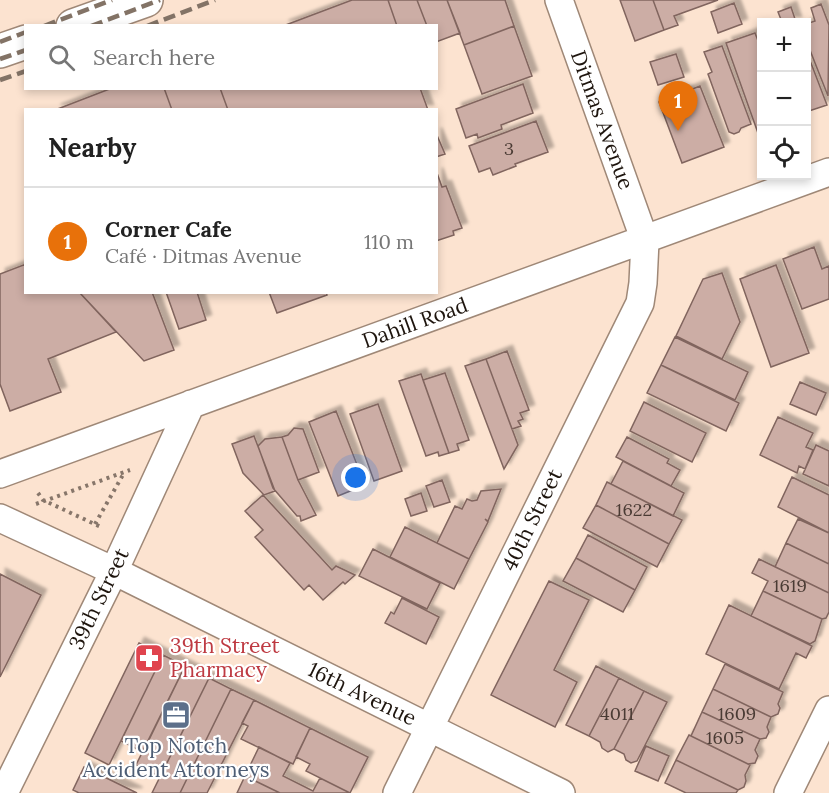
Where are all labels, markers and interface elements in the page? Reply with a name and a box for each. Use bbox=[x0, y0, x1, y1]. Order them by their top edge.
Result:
map controls bbox=[757, 18, 811, 180]
button: + bbox=[757, 18, 811, 72]
search box bbox=[24, 24, 438, 90]
icon: search bbox=[45, 41, 78, 74]
text: Search here bbox=[93, 43, 215, 71]
street label: Ditmas Avenue bbox=[565, 47, 640, 193]
button: − bbox=[757, 72, 811, 126]
pin: 1 bbox=[658, 82, 698, 131]
button: locate bbox=[757, 126, 811, 180]
text: Nearby bbox=[48, 131, 136, 164]
house number: 3 bbox=[504, 137, 514, 160]
text: Corner Cafe bbox=[105, 215, 232, 243]
text: 1 bbox=[63, 229, 72, 254]
text: 110 m bbox=[364, 229, 414, 254]
text: Café · Ditmas Avenue bbox=[105, 243, 302, 268]
street label: Dahill Road bbox=[358, 291, 471, 354]
your location bbox=[341, 463, 370, 492]
street label: 40th Street bbox=[495, 464, 568, 575]
house number: 1622 bbox=[616, 498, 652, 521]
street label: 39th Street bbox=[62, 543, 135, 654]
house number: 1619 bbox=[773, 574, 807, 597]
place label: 39th Street Pharmacy bbox=[170, 632, 280, 683]
pharmacy icon: 39th Street Pharmacy bbox=[133, 642, 165, 674]
street label: 16th Avenue bbox=[304, 656, 421, 731]
office icon: Top Notch Accident Attorneys bbox=[160, 699, 192, 731]
house number: 4011 bbox=[600, 702, 634, 725]
house number: 1609 bbox=[718, 702, 756, 725]
house number: 1605 bbox=[706, 726, 744, 749]
place label: Top Notch Accident Attorneys bbox=[81, 732, 270, 783]

